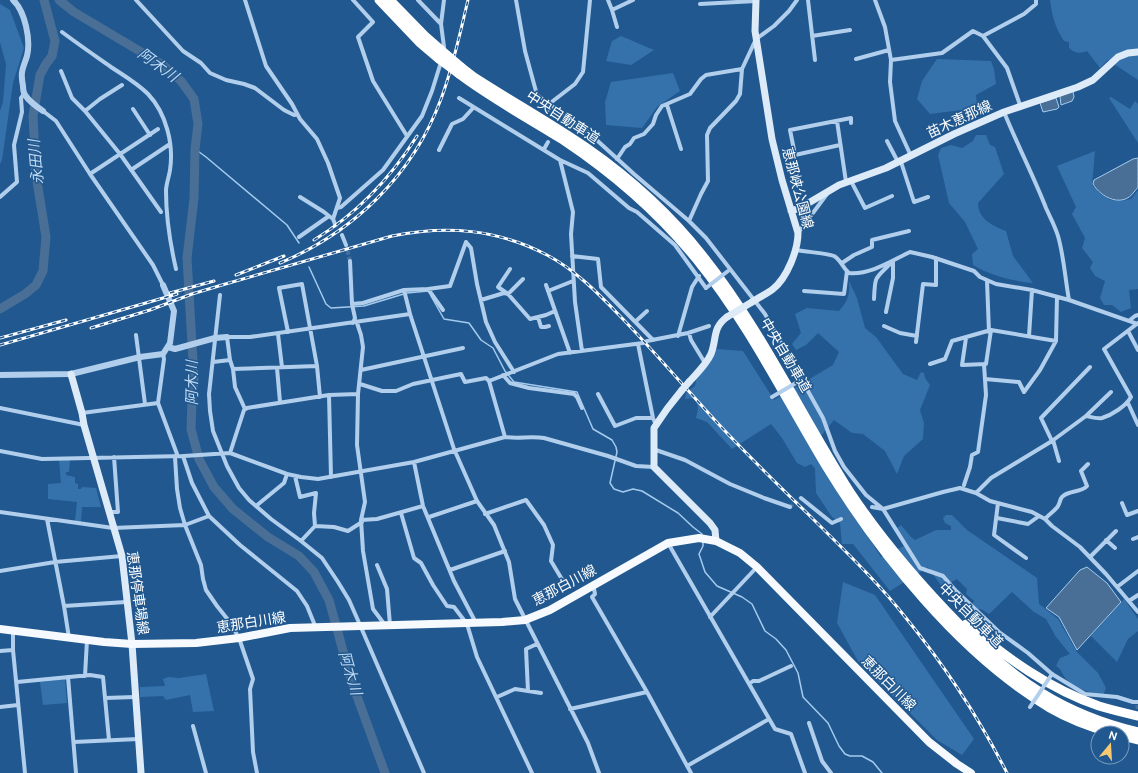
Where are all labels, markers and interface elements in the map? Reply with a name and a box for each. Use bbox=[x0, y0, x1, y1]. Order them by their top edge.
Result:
water label: 阿木川 bbox=[134, 44, 184, 87]
street label: 中央自動車道 bbox=[523, 87, 603, 147]
street label: 苗木恵那線 bbox=[923, 96, 995, 142]
water label: 永田川 bbox=[24, 137, 48, 185]
street label: 恵那峡公園線 bbox=[778, 145, 818, 231]
street label: 中央自動車道 bbox=[757, 314, 815, 396]
water label: 阿木川 bbox=[182, 359, 202, 406]
street label: 恵那停車場線 bbox=[123, 550, 153, 636]
street label: 恵那白川線 bbox=[529, 561, 599, 609]
street label: 中央自動車道 bbox=[935, 579, 1007, 651]
street label: 恵那白川線 bbox=[215, 608, 287, 636]
water label: 阿木川 bbox=[334, 649, 367, 699]
street label: 恵那白川線 bbox=[858, 652, 920, 714]
north arrow bbox=[1090, 725, 1130, 765]
text: N bbox=[1107, 728, 1119, 743]

